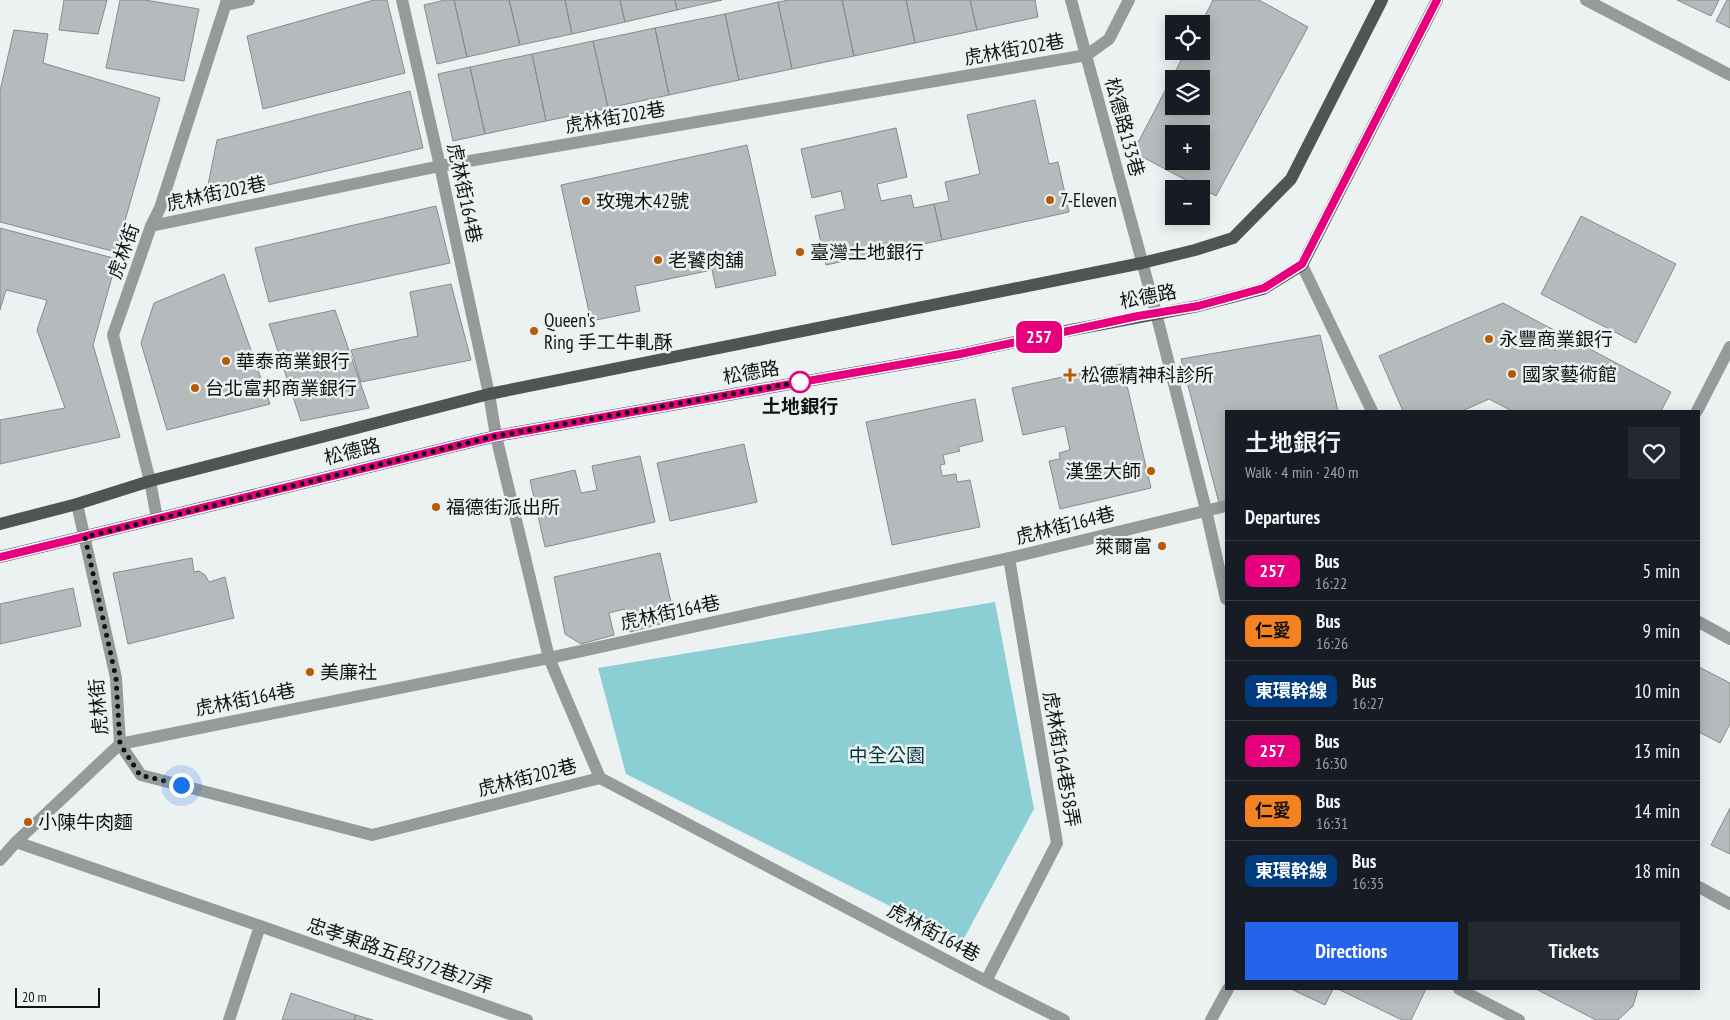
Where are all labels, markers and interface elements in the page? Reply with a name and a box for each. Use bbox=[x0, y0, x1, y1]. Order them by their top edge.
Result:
map controls bbox=[1165, 15, 1210, 225]
button: locate bbox=[1165, 15, 1210, 60]
street label: 虎林街202巷 bbox=[962, 28, 1066, 70]
button: layers bbox=[1165, 70, 1210, 115]
street label: 松德路133巷 bbox=[1100, 75, 1150, 179]
street label: 虎林街202巷 bbox=[563, 96, 667, 138]
button: + bbox=[1165, 125, 1210, 170]
street label: 虎林街164巷 bbox=[443, 141, 487, 245]
street label: 虎林街202巷 bbox=[164, 171, 268, 215]
button: − bbox=[1165, 180, 1210, 225]
place label: 7-Eleven bbox=[1060, 188, 1117, 212]
place label: 玫瑰木42號 bbox=[596, 189, 689, 213]
marker: 7-Eleven bbox=[1044, 194, 1056, 206]
marker: 玫瑰木42號 bbox=[580, 195, 592, 207]
street label: 虎林街 bbox=[102, 220, 144, 282]
place label: 臺灣土地銀行 bbox=[810, 240, 924, 264]
marker: 臺灣土地銀行 bbox=[794, 246, 806, 258]
place label: 老饕肉舖 bbox=[668, 248, 744, 272]
marker: 老饕肉舖 bbox=[652, 254, 664, 266]
street label: 松德路 bbox=[1118, 279, 1178, 313]
place label: Queen's Ring 手工牛軋酥 bbox=[544, 308, 673, 354]
line badge: 257 bbox=[1010, 321, 1068, 353]
marker: Queen's Ring 手工牛軋酥 bbox=[528, 325, 540, 337]
text: 257 bbox=[1026, 325, 1052, 348]
place label: 永豐商業銀行 bbox=[1499, 327, 1613, 351]
marker: 永豐商業銀行 bbox=[1483, 333, 1495, 345]
place label: 華泰商業銀行 bbox=[236, 349, 350, 373]
marker: 華泰商業銀行 bbox=[220, 355, 232, 367]
street label: 松德路 bbox=[721, 355, 781, 389]
place label: 國家藝術館 bbox=[1522, 362, 1617, 386]
place label: 松德精神科診所 bbox=[1081, 363, 1214, 387]
marker: 松德精神科診所 bbox=[1063, 368, 1077, 382]
marker: 國家藝術館 bbox=[1506, 368, 1518, 380]
marker: 土地銀行 bbox=[789, 371, 811, 393]
place label: 台北富邦商業銀行 bbox=[205, 376, 357, 400]
marker: 台北富邦商業銀行 bbox=[189, 382, 201, 394]
place label: 土地銀行 bbox=[762, 394, 838, 418]
text: 土地銀行 bbox=[1245, 427, 1341, 458]
button: heart bbox=[1628, 427, 1680, 479]
street label: 松德路 bbox=[321, 432, 383, 470]
place label: 漢堡大師 bbox=[1065, 459, 1141, 483]
text: Walk · 4 min · 240 m bbox=[1245, 462, 1358, 482]
marker: 漢堡大師 bbox=[1145, 465, 1157, 477]
place label: 福德街派出所 bbox=[446, 495, 560, 519]
marker: 福德街派出所 bbox=[430, 501, 442, 513]
street label: 虎林街164巷 bbox=[1013, 501, 1117, 549]
text: Departures bbox=[1245, 505, 1320, 529]
place label: 萊爾富 bbox=[1095, 534, 1152, 558]
marker: 萊爾富 bbox=[1156, 540, 1168, 552]
text: Bus bbox=[1315, 549, 1339, 573]
text: 257 bbox=[1260, 559, 1285, 582]
text: 5 min bbox=[1643, 559, 1680, 583]
text: 16:22 bbox=[1315, 573, 1347, 593]
street label: 虎林街164巷 bbox=[618, 590, 722, 634]
text: Bus bbox=[1316, 609, 1340, 633]
text: 仁愛 bbox=[1255, 619, 1291, 642]
text: 9 min bbox=[1643, 619, 1680, 643]
text: 16:26 bbox=[1316, 633, 1348, 653]
place label: 美廉社 bbox=[320, 660, 377, 684]
marker: 美廉社 bbox=[304, 666, 316, 678]
text: Bus bbox=[1352, 669, 1376, 693]
street label: 虎林街 bbox=[84, 678, 112, 736]
street label: 虎林街164巷 bbox=[193, 678, 297, 720]
text: 東環幹線 bbox=[1255, 679, 1327, 702]
text: 10 min bbox=[1634, 679, 1680, 703]
street label: 虎林街164巷58弄 bbox=[1038, 689, 1086, 829]
text: 16:27 bbox=[1352, 693, 1384, 713]
text: Bus bbox=[1315, 729, 1339, 753]
text: 257 bbox=[1260, 739, 1285, 762]
text: 13 min bbox=[1634, 739, 1680, 763]
park label: 中全公園 bbox=[849, 743, 925, 767]
street label: 虎林街202巷 bbox=[475, 753, 579, 801]
text: 16:30 bbox=[1315, 753, 1347, 773]
your location bbox=[169, 773, 194, 798]
text: Bus bbox=[1316, 789, 1340, 813]
text: 仁愛 bbox=[1255, 799, 1291, 822]
text: 14 min bbox=[1634, 799, 1680, 823]
place label: 小陳牛肉麵 bbox=[38, 810, 133, 834]
text: 16:31 bbox=[1316, 813, 1348, 833]
marker: 小陳牛肉麵 bbox=[22, 816, 34, 828]
text: Bus bbox=[1352, 849, 1376, 873]
text: 東環幹線 bbox=[1255, 859, 1327, 882]
text: 18 min bbox=[1634, 859, 1680, 883]
text: 16:35 bbox=[1352, 873, 1384, 893]
street label: 虎林街164巷 bbox=[883, 898, 985, 966]
street label: 忠孝東路五段372巷27弄 bbox=[304, 912, 496, 998]
button: Directions bbox=[1245, 922, 1458, 980]
button: Tickets bbox=[1468, 922, 1680, 980]
scale bar bbox=[15, 985, 100, 1008]
text: 20 m bbox=[22, 988, 47, 1006]

